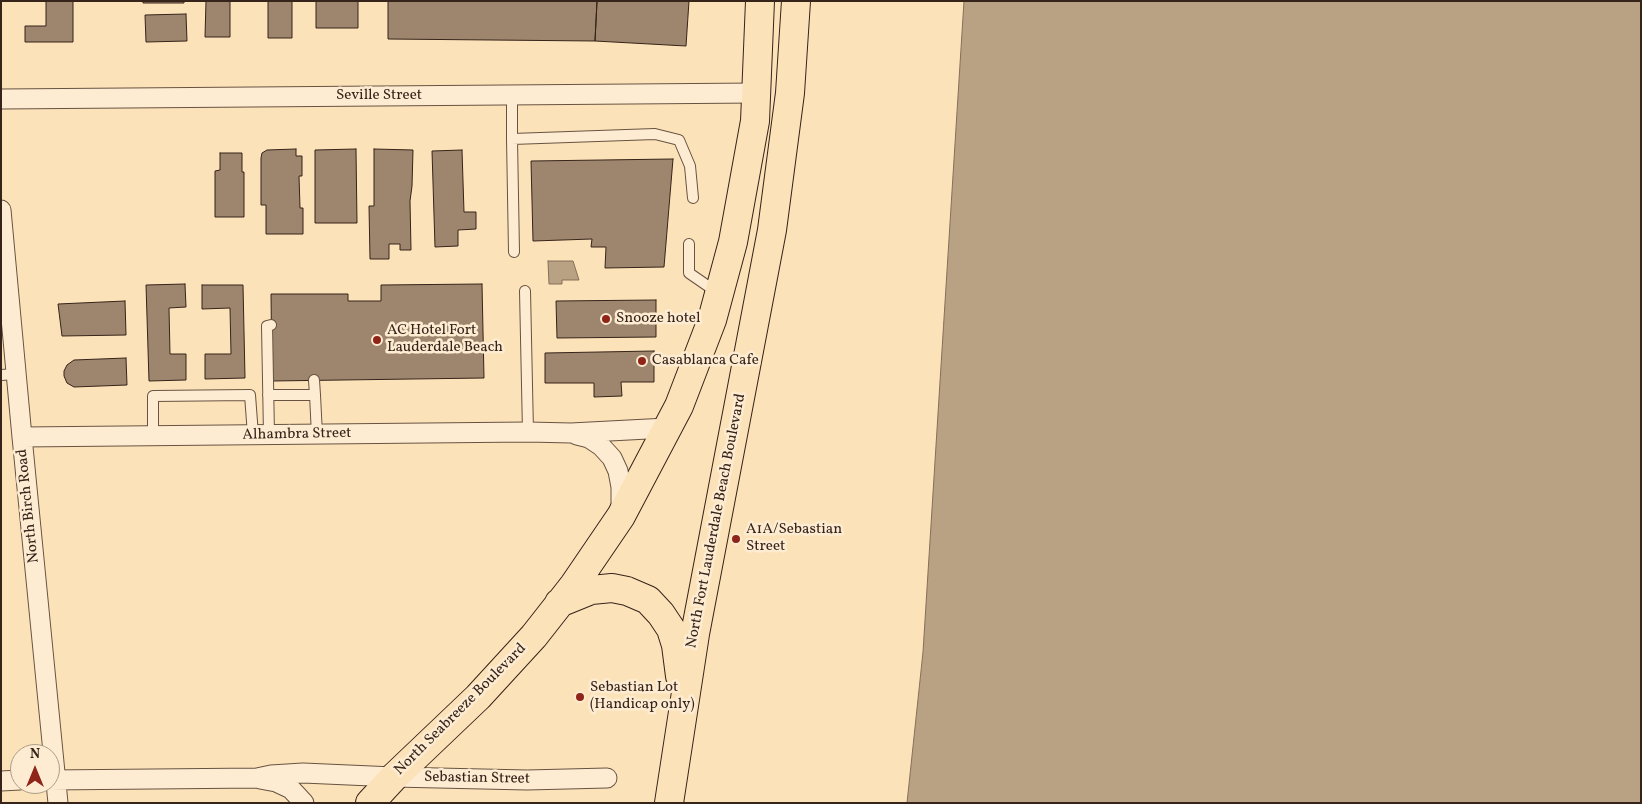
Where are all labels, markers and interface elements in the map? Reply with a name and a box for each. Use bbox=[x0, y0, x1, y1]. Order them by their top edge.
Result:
street label: Seville Street bbox=[336, 87, 422, 105]
place label: Snooze hotel bbox=[616, 310, 700, 328]
marker: Snooze hotel bbox=[600, 313, 612, 325]
place label: AC Hotel Fort Lauderdale Beach bbox=[387, 322, 503, 357]
marker: AC Hotel Fort Lauderdale Beach bbox=[371, 334, 383, 346]
place label: Casablanca Cafe bbox=[652, 352, 759, 370]
marker: Casablanca Cafe bbox=[636, 355, 648, 367]
street label: North Fort Lauderdale Beach Boulevard bbox=[683, 392, 751, 650]
street label: Alhambra Street bbox=[242, 425, 352, 445]
street label: North Birch Road bbox=[14, 448, 44, 564]
place label: A1A/Sebastian Street bbox=[746, 521, 842, 556]
marker: A1A/Sebastian Street bbox=[730, 533, 742, 545]
street label: North Seabreeze Boulevard bbox=[391, 640, 531, 780]
place label: Sebastian Lot (Handicap only) bbox=[590, 679, 695, 714]
marker: Sebastian Lot (Handicap only) bbox=[574, 691, 586, 703]
north arrow bbox=[10, 744, 60, 794]
text: N bbox=[30, 745, 40, 764]
street label: Sebastian Street bbox=[424, 769, 530, 789]

